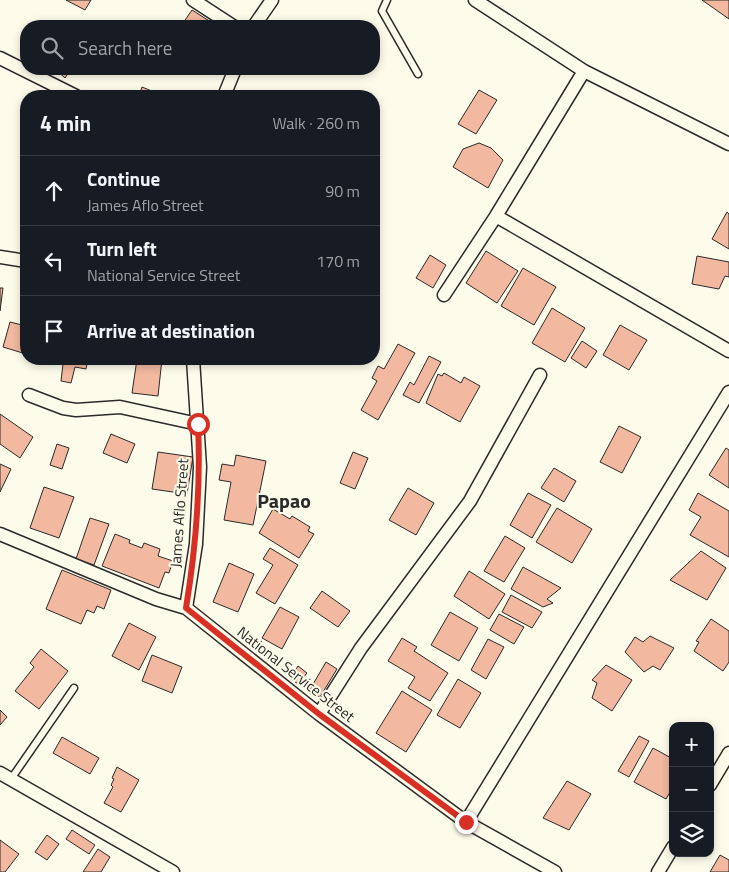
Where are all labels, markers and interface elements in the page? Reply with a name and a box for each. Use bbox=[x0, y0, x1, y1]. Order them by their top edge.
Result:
search box bbox=[20, 20, 380, 75]
text: Search here bbox=[78, 33, 172, 62]
icon: search bbox=[38, 34, 66, 62]
text: 4 min bbox=[40, 107, 91, 139]
text: Walk · 260 m bbox=[272, 111, 360, 135]
text: Continue bbox=[87, 164, 160, 193]
icon: ahead bbox=[40, 177, 68, 205]
text: 90 m bbox=[325, 179, 360, 203]
text: James Aflo Street bbox=[87, 193, 204, 217]
text: Turn left bbox=[87, 234, 157, 263]
icon: left bbox=[40, 247, 68, 275]
text: 170 m bbox=[316, 249, 360, 273]
text: National Service Street bbox=[87, 263, 240, 287]
text: Arrive at destination bbox=[87, 316, 255, 345]
icon: arrive bbox=[40, 317, 68, 345]
route start bbox=[187, 413, 210, 436]
street label: James Aflo Street bbox=[164, 457, 194, 568]
district label: Papao bbox=[257, 485, 311, 516]
street label: National Service Street bbox=[232, 621, 360, 728]
map controls bbox=[669, 722, 714, 857]
button: + bbox=[669, 722, 714, 767]
button: − bbox=[669, 767, 714, 812]
route end bbox=[455, 811, 478, 834]
button: layers bbox=[669, 812, 714, 857]

